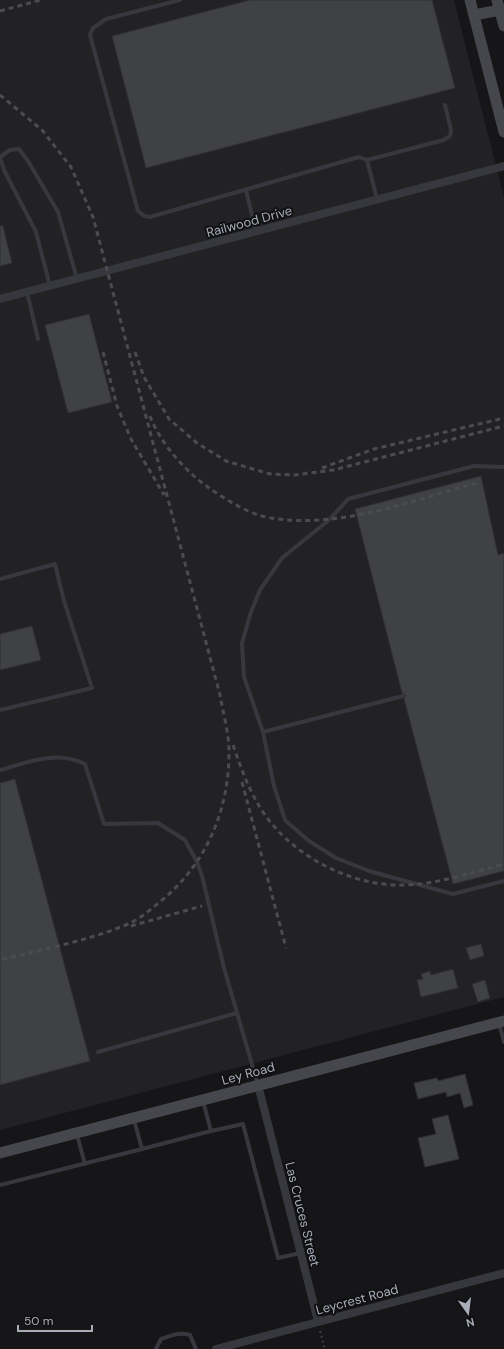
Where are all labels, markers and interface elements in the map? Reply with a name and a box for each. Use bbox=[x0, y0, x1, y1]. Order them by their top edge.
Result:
street label: Railwood Drive bbox=[204, 202, 294, 241]
street label: Ley Road bbox=[220, 1058, 277, 1089]
street label: Las Cruces Street bbox=[281, 1160, 324, 1268]
street label: Leycrest Road bbox=[314, 1280, 400, 1319]
north arrow bbox=[448, 1293, 488, 1333]
scale bar bbox=[18, 1307, 92, 1333]
text: 50 m bbox=[24, 1313, 53, 1329]
text: N bbox=[465, 1315, 476, 1330]

